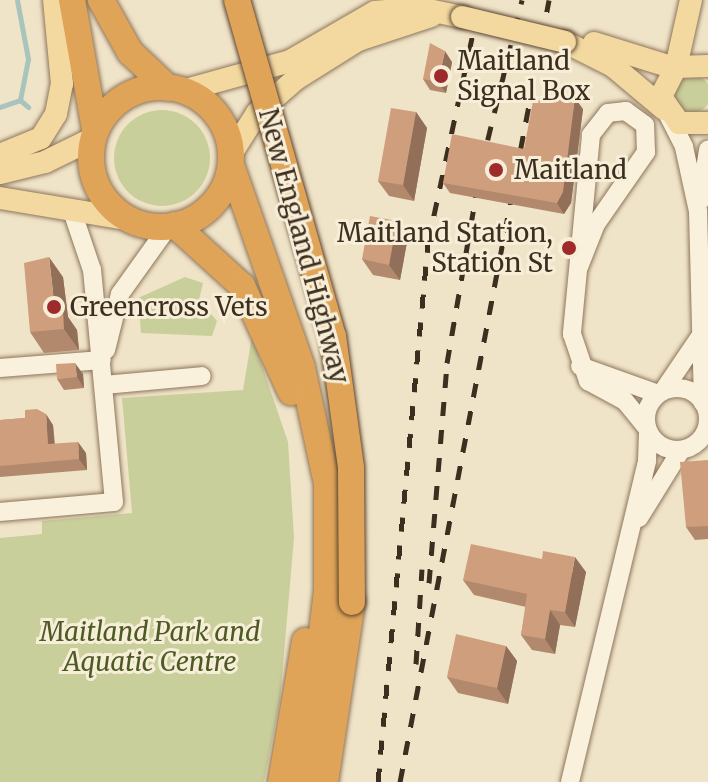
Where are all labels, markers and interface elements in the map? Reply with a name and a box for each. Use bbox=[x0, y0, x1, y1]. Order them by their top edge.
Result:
place label: Maitland Signal Box bbox=[457, 45, 590, 106]
marker: Maitland Signal Box bbox=[432, 67, 450, 85]
street label: New England Highway bbox=[252, 105, 356, 387]
place label: Maitland bbox=[514, 154, 627, 186]
marker: Maitland bbox=[485, 159, 507, 181]
place label: Maitland Station, Station St bbox=[337, 217, 553, 278]
marker: Maitland Station, Station St bbox=[560, 239, 578, 257]
place label: Greencross Vets bbox=[70, 291, 268, 323]
marker: Greencross Vets bbox=[45, 298, 63, 316]
park label: Maitland Park and Aquatic Centre bbox=[40, 616, 260, 678]

